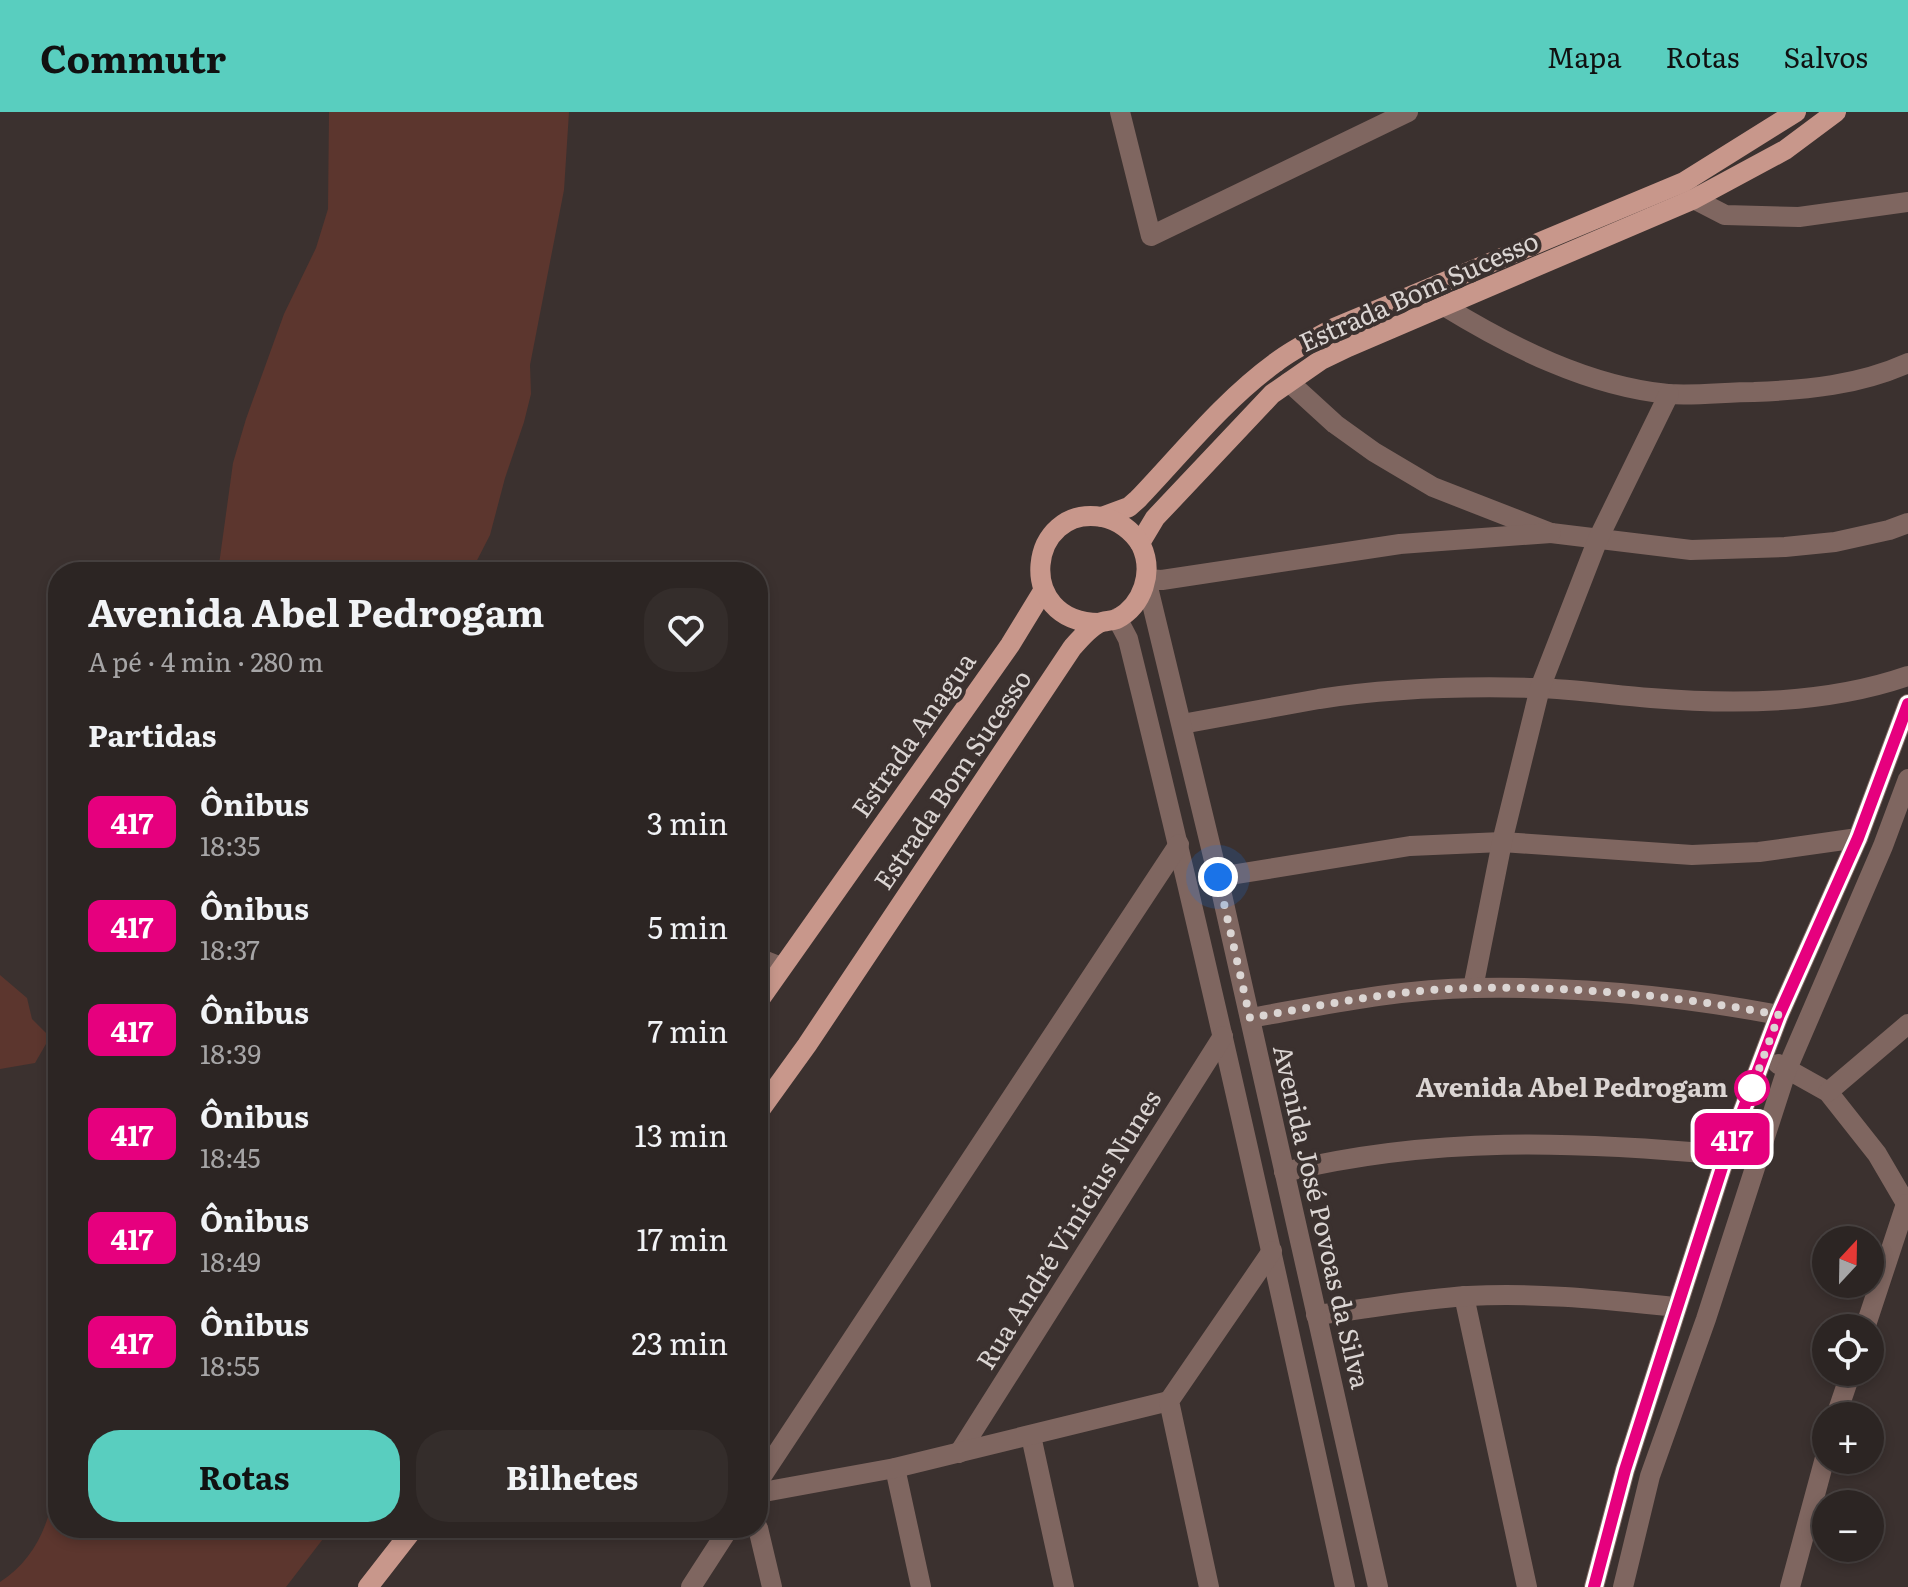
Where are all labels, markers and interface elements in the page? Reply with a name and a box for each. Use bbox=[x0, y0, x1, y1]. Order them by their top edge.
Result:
text: Commutr bbox=[40, 28, 226, 85]
text: Mapa bbox=[1547, 35, 1622, 77]
text: Rotas bbox=[1666, 35, 1739, 77]
text: Salvos bbox=[1783, 35, 1868, 77]
street label: Estrada Bom Sucesso bbox=[1292, 219, 1544, 360]
text: Avenida Abel Pedrogam bbox=[88, 582, 544, 639]
button: heart bbox=[644, 588, 728, 672]
text: A pé · 4 min · 280 m bbox=[88, 641, 324, 680]
street label: Estrada Anagua bbox=[840, 643, 984, 824]
street label: Estrada Bom Sucesso bbox=[863, 661, 1039, 897]
text: Partidas bbox=[88, 712, 217, 756]
text: Ônibus bbox=[200, 781, 309, 825]
text: 3 min bbox=[647, 800, 728, 844]
text: 417 bbox=[111, 801, 153, 843]
text: 18:35 bbox=[200, 825, 260, 864]
your location bbox=[1198, 857, 1238, 897]
text: Ônibus bbox=[200, 885, 309, 929]
text: 5 min bbox=[648, 904, 728, 948]
text: 417 bbox=[111, 905, 153, 947]
text: 18:37 bbox=[200, 929, 260, 968]
text: Ônibus bbox=[200, 989, 309, 1033]
text: 7 min bbox=[648, 1008, 728, 1052]
text: 417 bbox=[111, 1009, 153, 1051]
text: 18:39 bbox=[200, 1033, 261, 1072]
street label: Avenida José Povoas da Silva bbox=[1265, 1041, 1382, 1392]
place label: Avenida Abel Pedrogam bbox=[1416, 1066, 1728, 1105]
marker: Avenida Abel Pedrogam bbox=[1735, 1071, 1769, 1105]
street label: Rua André Vinicius Nunes bbox=[965, 1081, 1169, 1376]
text: Ônibus bbox=[200, 1093, 309, 1137]
text: 13 min bbox=[635, 1112, 728, 1156]
text: 417 bbox=[111, 1113, 153, 1155]
line badge: 417 bbox=[1686, 1113, 1778, 1165]
text: 417 bbox=[1711, 1118, 1753, 1160]
text: 18:45 bbox=[200, 1137, 261, 1176]
text: Ônibus bbox=[200, 1197, 309, 1241]
text: 17 min bbox=[637, 1216, 728, 1260]
text: 417 bbox=[111, 1217, 153, 1259]
north arrow bbox=[1812, 1226, 1884, 1298]
map controls bbox=[1812, 1226, 1884, 1562]
text: 18:49 bbox=[200, 1241, 261, 1280]
text: Ônibus bbox=[200, 1301, 309, 1345]
button: locate bbox=[1812, 1314, 1884, 1386]
text: 23 min bbox=[632, 1320, 728, 1364]
text: 417 bbox=[111, 1321, 153, 1363]
text: 18:55 bbox=[200, 1345, 260, 1384]
button: + bbox=[1812, 1402, 1884, 1474]
button: Rotas bbox=[88, 1430, 400, 1522]
button: Bilhetes bbox=[416, 1430, 728, 1522]
button: − bbox=[1812, 1490, 1884, 1562]

